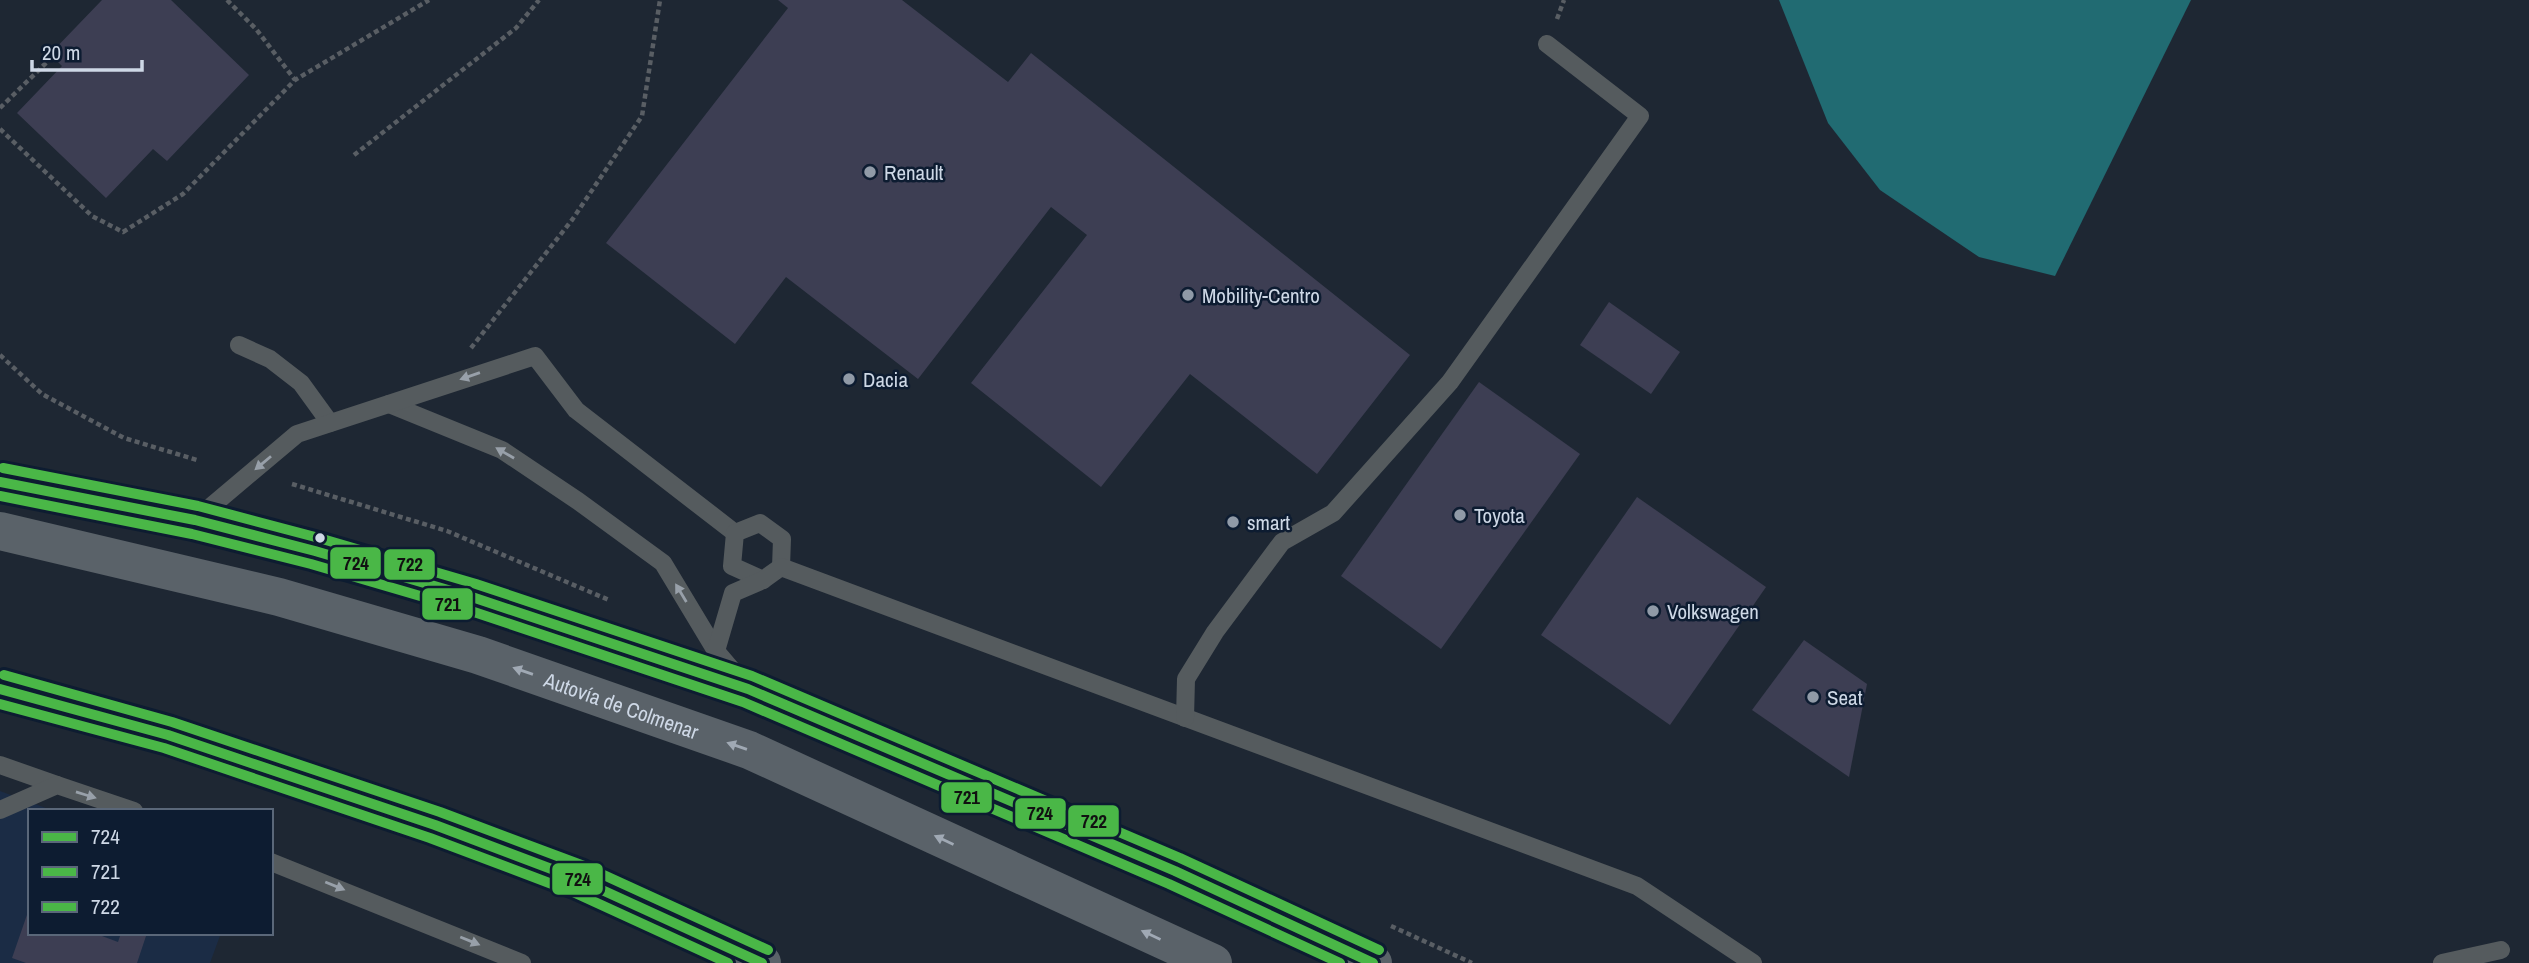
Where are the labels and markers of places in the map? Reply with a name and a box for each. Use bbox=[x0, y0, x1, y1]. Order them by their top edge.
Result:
place label: Renault bbox=[884, 158, 944, 187]
marker: Renault bbox=[862, 164, 878, 180]
place label: Mobility-Centro bbox=[1202, 281, 1320, 310]
marker: Mobility-Centro bbox=[1180, 287, 1196, 303]
place label: Dacia bbox=[863, 365, 908, 394]
marker: Dacia bbox=[841, 371, 857, 387]
place label: Toyota bbox=[1474, 501, 1525, 530]
marker: Toyota bbox=[1452, 507, 1468, 523]
place label: smart bbox=[1247, 508, 1290, 537]
marker: smart bbox=[1225, 514, 1241, 530]
unlabelled marker bbox=[313, 531, 327, 545]
place label: Volkswagen bbox=[1667, 597, 1759, 626]
marker: Volkswagen bbox=[1645, 603, 1661, 619]
place label: Seat bbox=[1827, 683, 1863, 712]
marker: Seat bbox=[1805, 689, 1821, 705]

